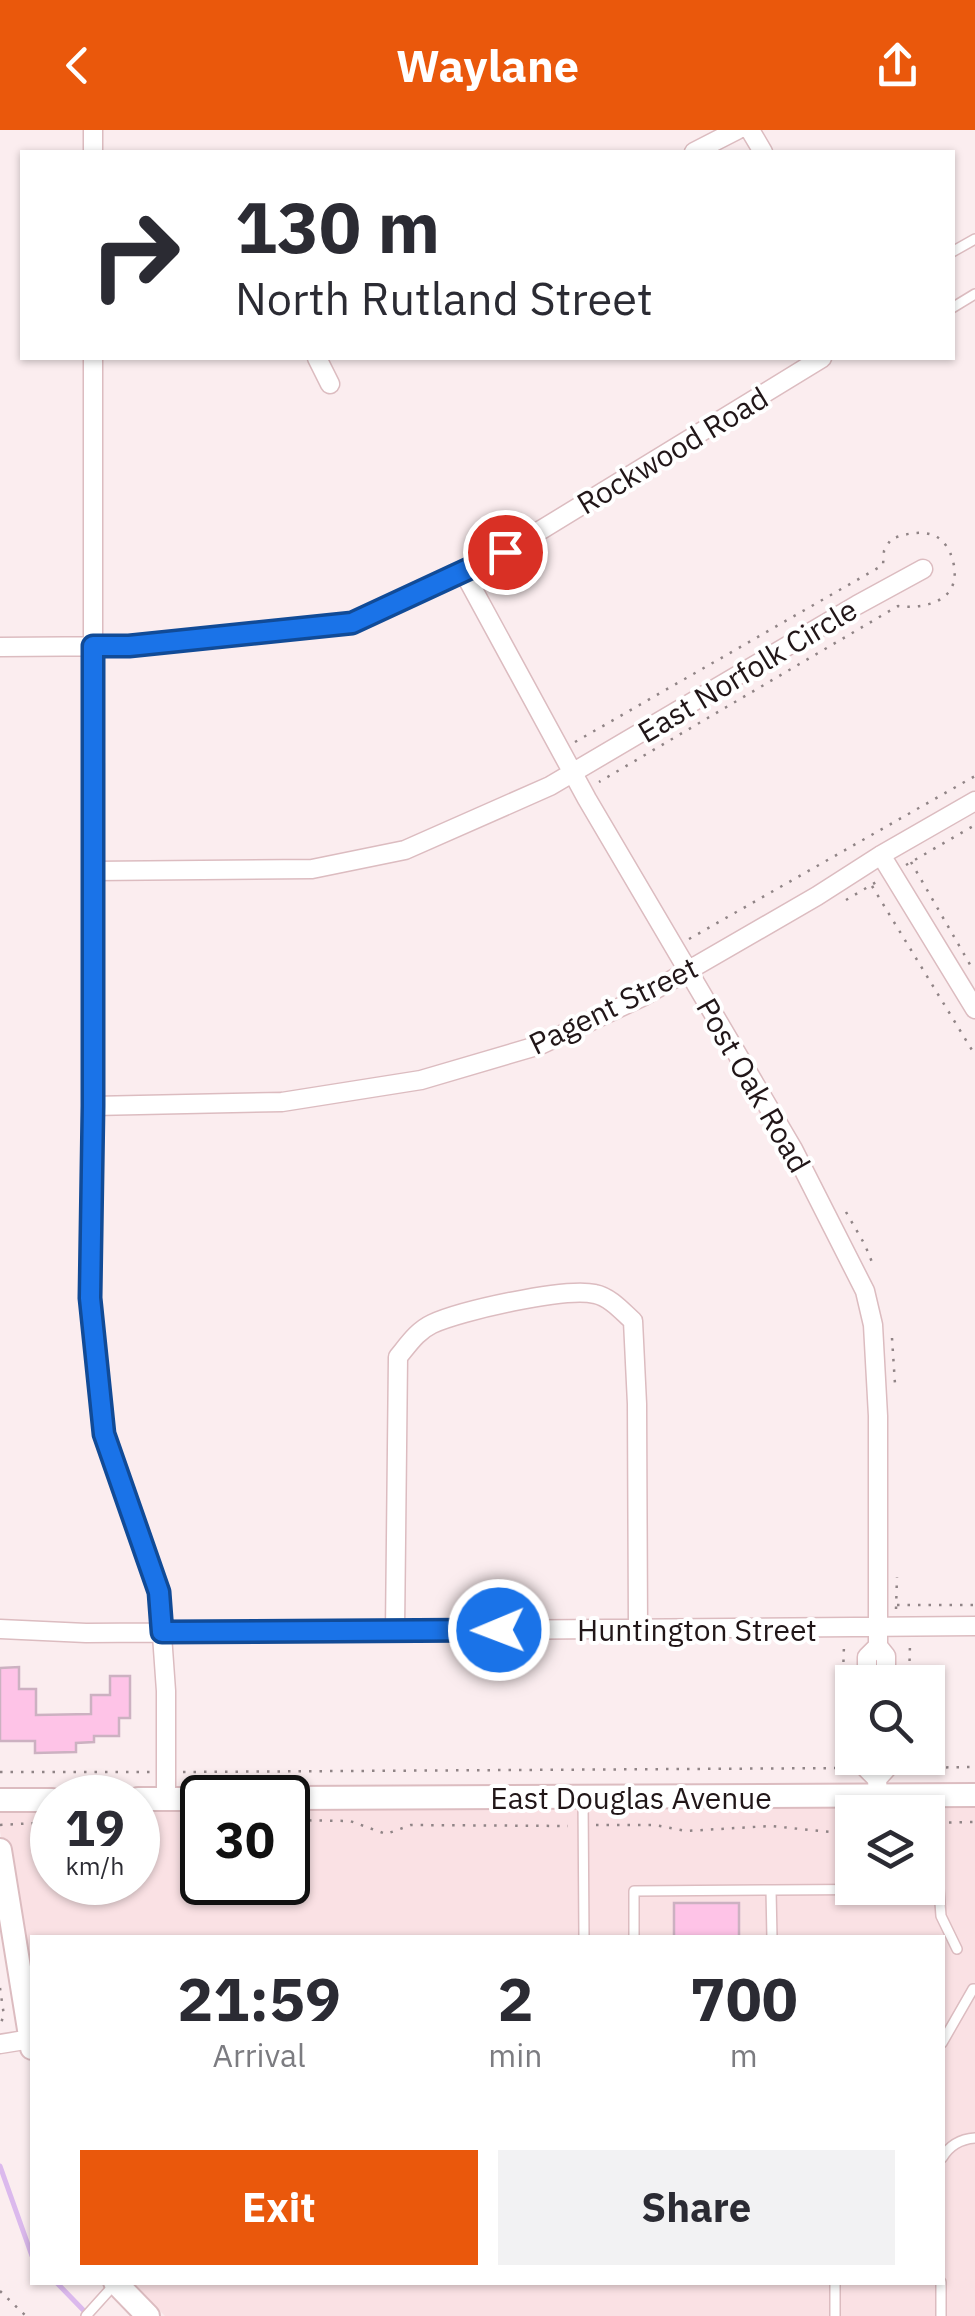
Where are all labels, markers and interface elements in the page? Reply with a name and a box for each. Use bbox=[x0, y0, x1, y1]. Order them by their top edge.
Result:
text: Waylane bbox=[396, 36, 579, 94]
icon: back bbox=[50, 38, 105, 93]
icon: share bbox=[870, 38, 925, 93]
text: 130 m bbox=[235, 181, 440, 272]
icon: right bbox=[70, 190, 200, 320]
text: North Rutland Street bbox=[235, 269, 653, 327]
street label: Rockwood Road bbox=[569, 378, 775, 522]
pin bbox=[463, 510, 548, 595]
icon: arrive bbox=[478, 525, 533, 580]
street label: East Norfolk Circle bbox=[630, 589, 864, 751]
street label: Pagent Street bbox=[522, 947, 704, 1063]
street label: Post Oak Road bbox=[688, 991, 820, 1179]
position arrow bbox=[447, 1578, 551, 1682]
street label: Huntington Street bbox=[577, 1610, 817, 1649]
map controls bbox=[835, 1665, 945, 1905]
button: search bbox=[835, 1665, 945, 1775]
speed limit sign: 30 bbox=[180, 1775, 310, 1905]
street label: East Douglas Avenue bbox=[490, 1778, 772, 1817]
text: 19 bbox=[65, 1795, 125, 1860]
button: layers bbox=[835, 1795, 945, 1905]
text: km/h bbox=[66, 1849, 124, 1882]
text: 21:59 bbox=[177, 1959, 341, 2038]
text: 2 bbox=[497, 1959, 533, 2038]
text: 700 bbox=[690, 1959, 798, 2038]
text: Arrival bbox=[213, 2034, 306, 2076]
text: min bbox=[488, 2034, 542, 2076]
text: m bbox=[730, 2034, 758, 2076]
button: Exit bbox=[80, 2150, 478, 2265]
button: Share bbox=[498, 2150, 895, 2265]

